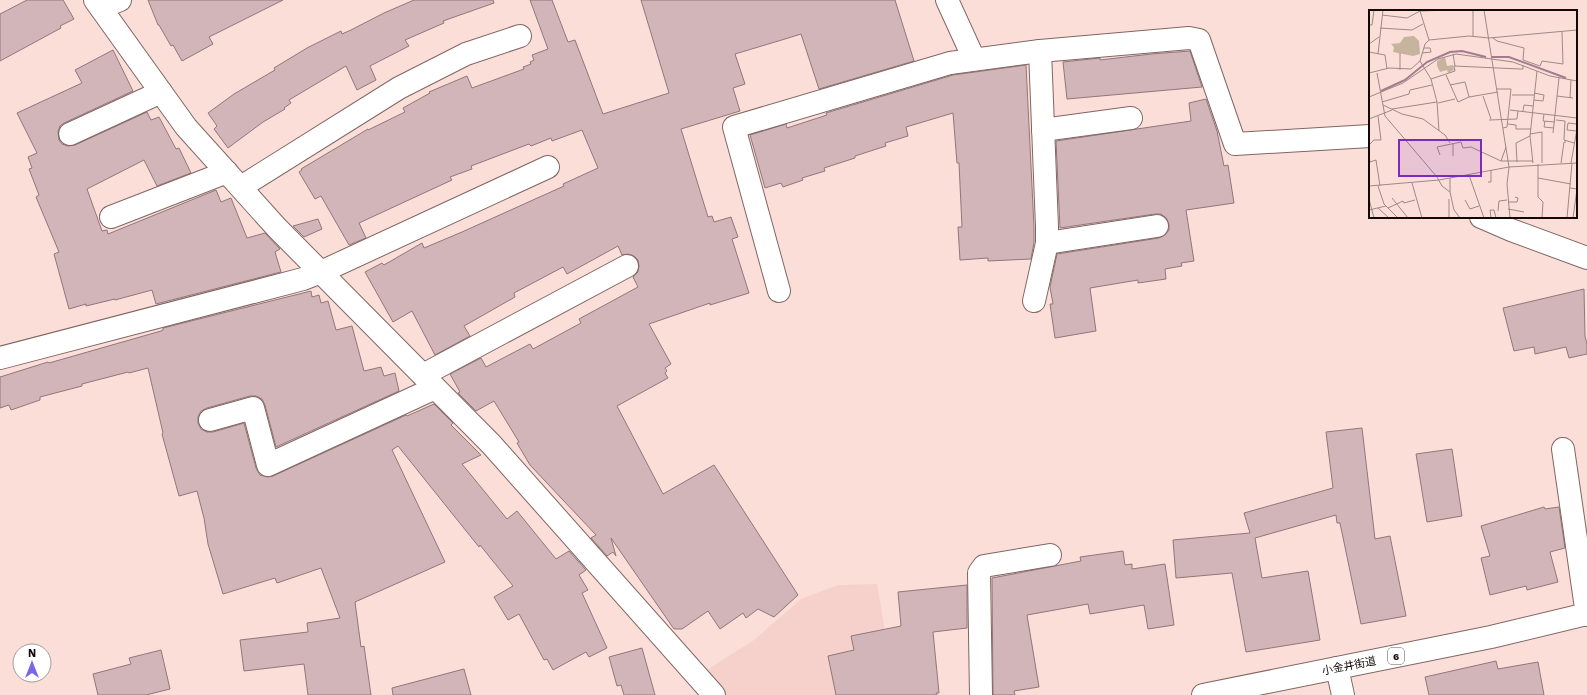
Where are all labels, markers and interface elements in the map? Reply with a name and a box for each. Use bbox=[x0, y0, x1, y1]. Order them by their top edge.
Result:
inset map bbox=[1369, 10, 1577, 218]
north arrow bbox=[12, 643, 52, 683]
text: N bbox=[28, 647, 36, 660]
road number: 6 bbox=[1388, 648, 1404, 664]
street label: 小金井街道 bbox=[1321, 654, 1377, 678]

